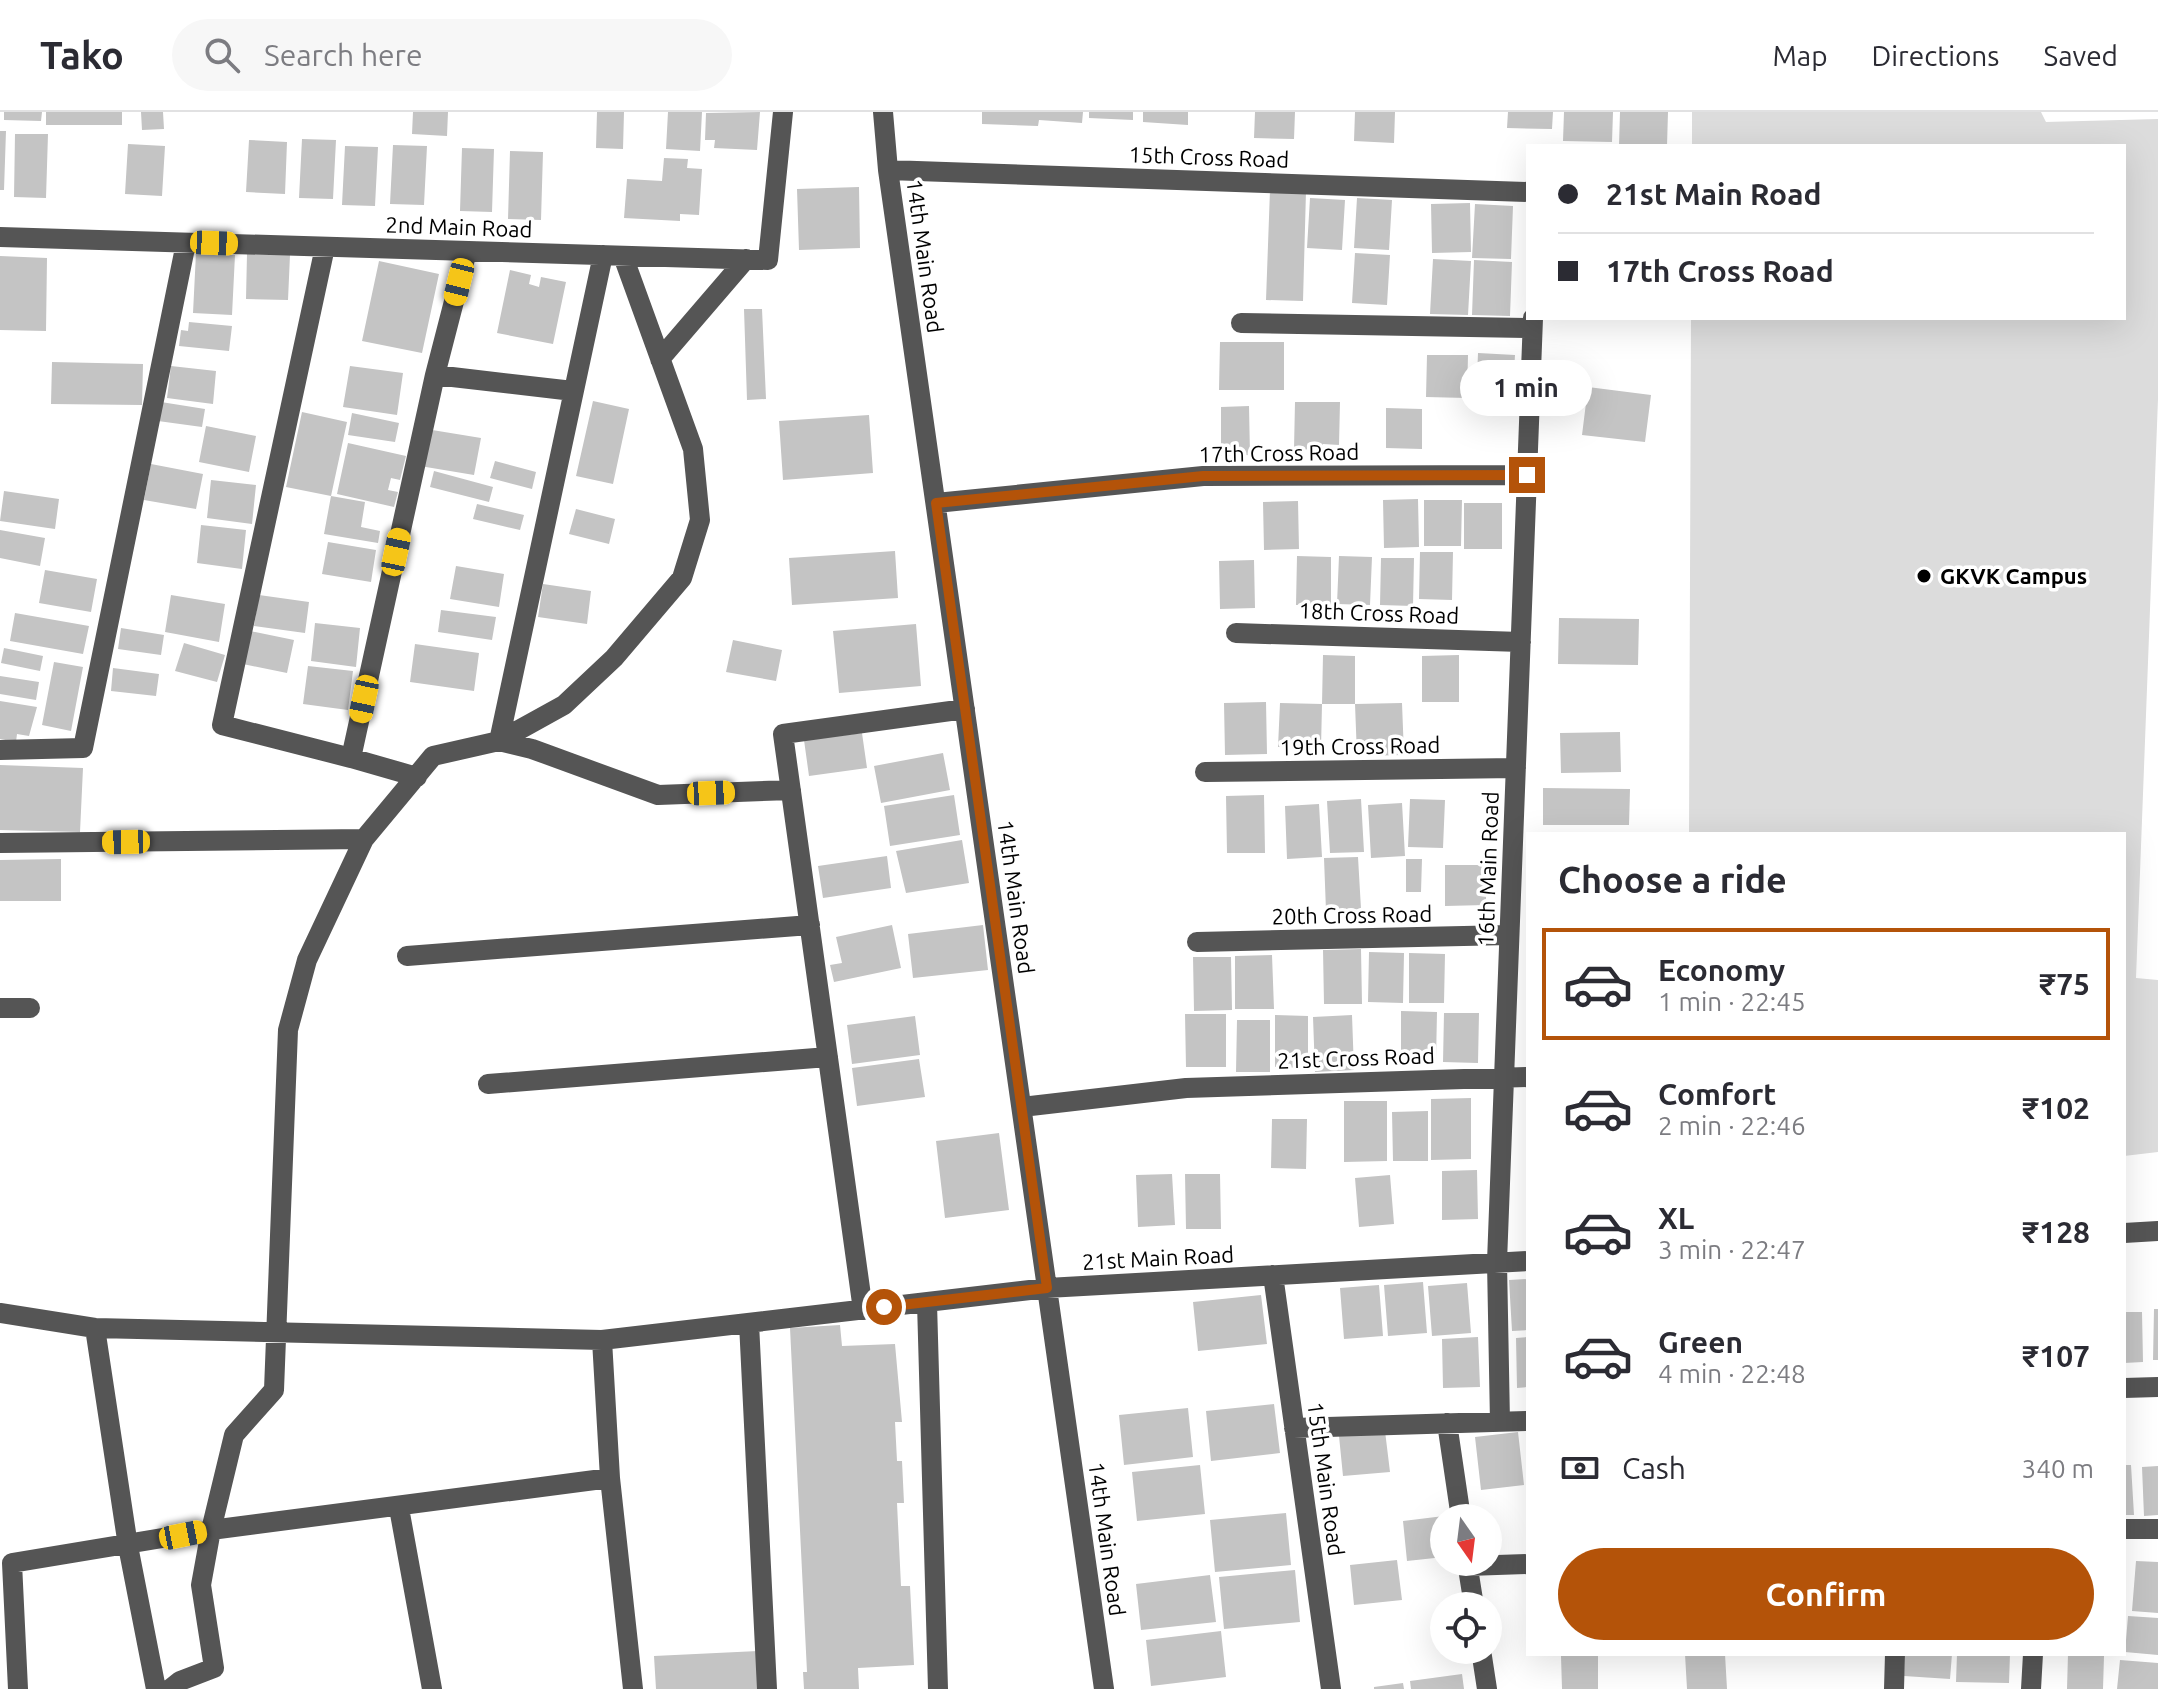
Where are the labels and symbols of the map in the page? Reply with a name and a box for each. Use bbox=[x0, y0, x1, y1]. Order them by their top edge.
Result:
street label: 15th Cross Road bbox=[1128, 141, 1290, 172]
street label: 14th Main Road bbox=[902, 177, 949, 334]
street label: 2nd Main Road bbox=[385, 211, 533, 242]
car bbox=[190, 230, 238, 256]
car bbox=[442, 256, 476, 308]
callout: 1 min bbox=[1461, 359, 1593, 415]
street label: 17th Cross Road bbox=[1198, 439, 1359, 466]
route end bbox=[1509, 457, 1545, 493]
car bbox=[379, 526, 413, 578]
place label: GKVK Campus bbox=[1940, 563, 2087, 588]
marker: GKVK Campus bbox=[1915, 567, 1933, 585]
street label: 18th Cross Road bbox=[1298, 597, 1460, 628]
car bbox=[347, 673, 381, 725]
street label: 19th Cross Road bbox=[1279, 732, 1440, 759]
car bbox=[687, 780, 735, 806]
street label: 16th Main Road bbox=[1472, 791, 1503, 947]
street label: 14th Main Road bbox=[993, 818, 1040, 975]
car bbox=[102, 830, 150, 854]
street label: 20th Cross Road bbox=[1271, 901, 1432, 928]
street label: 21st Cross Road bbox=[1277, 1042, 1435, 1073]
street label: 21st Main Road bbox=[1081, 1241, 1235, 1274]
route start bbox=[866, 1289, 902, 1325]
street label: 15th Main Road bbox=[1303, 1400, 1350, 1557]
street label: 14th Main Road bbox=[1084, 1460, 1131, 1617]
north arrow bbox=[1430, 1504, 1502, 1576]
car bbox=[157, 1519, 209, 1551]

